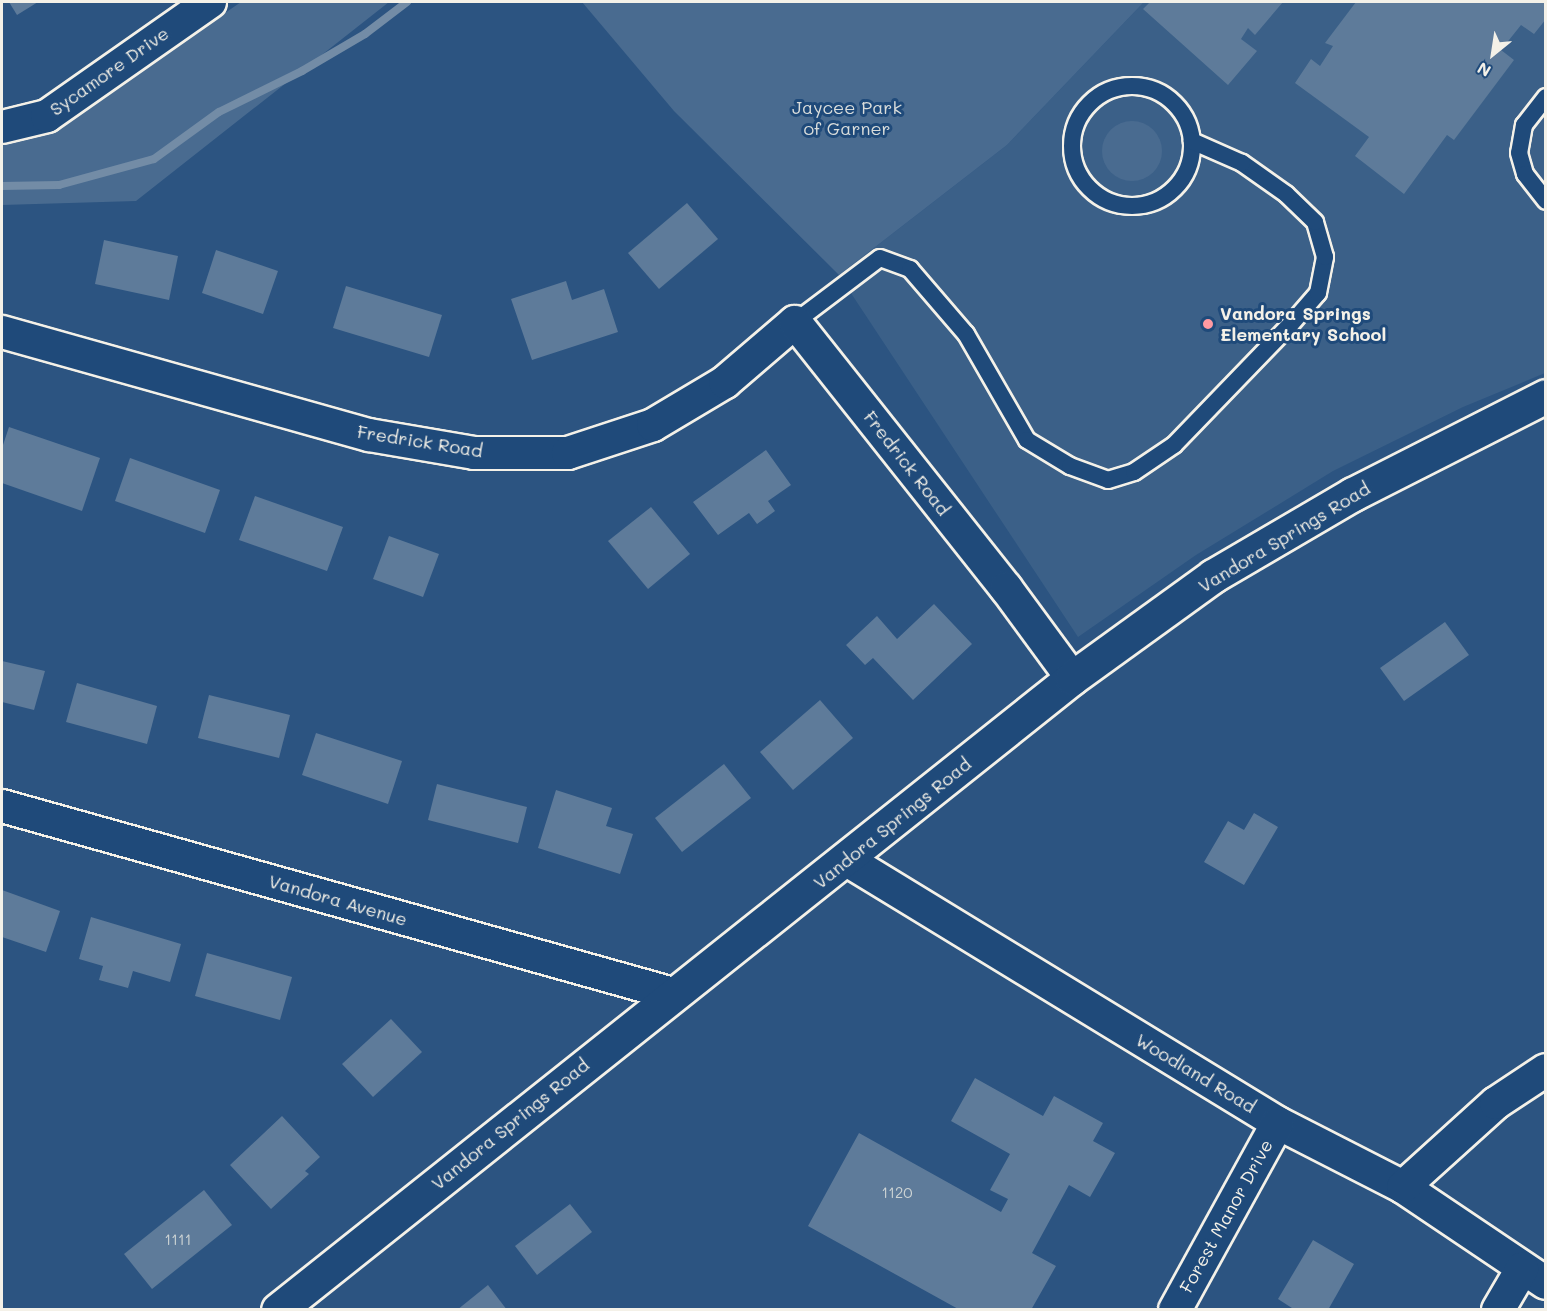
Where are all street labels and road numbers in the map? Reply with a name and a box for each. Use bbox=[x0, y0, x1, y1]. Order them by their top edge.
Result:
street label: Sycamore Drive bbox=[46, 22, 172, 120]
street label: Fredrick Road bbox=[859, 406, 955, 520]
street label: Fredrick Road bbox=[356, 420, 484, 462]
street label: Vandora Springs Road bbox=[1194, 477, 1374, 597]
street label: Vandora Springs Road bbox=[809, 753, 975, 893]
street label: Vandora Avenue bbox=[266, 870, 410, 930]
street label: Woodland Road bbox=[1132, 1029, 1260, 1117]
street label: Vandora Springs Road bbox=[427, 1054, 593, 1194]
street label: Forest Manor Drive bbox=[1175, 1136, 1277, 1296]

